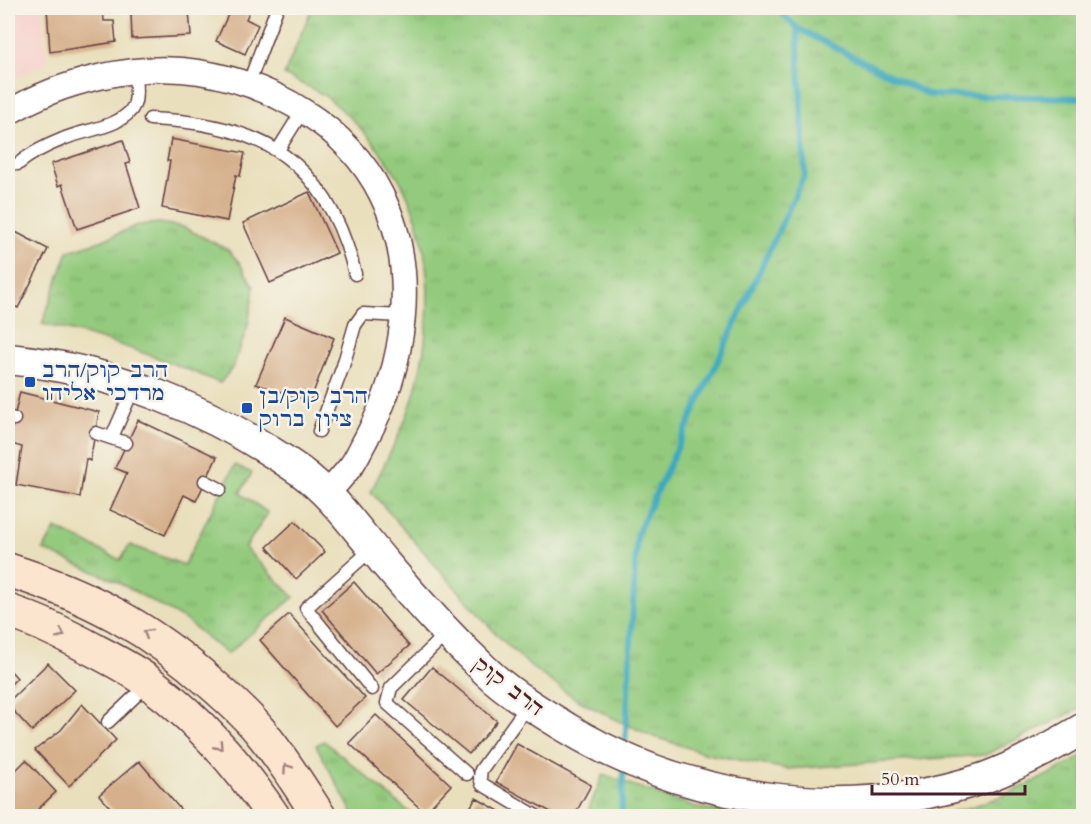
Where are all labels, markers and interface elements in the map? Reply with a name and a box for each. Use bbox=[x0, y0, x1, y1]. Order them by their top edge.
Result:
place label: הרב קוק/הרב מרדכי אליהו bbox=[42, 357, 168, 407]
marker: הרב קוק/הרב מרדכי אליהו bbox=[23, 375, 37, 389]
place label: הרב קוק/בן ציון ברוק bbox=[259, 383, 368, 433]
marker: הרב קוק/בן ציון ברוק bbox=[240, 401, 254, 415]
one-way arrow bbox=[55, 626, 66, 638]
one-way arrow bbox=[143, 629, 153, 641]
street label: הרב קוק bbox=[468, 651, 549, 722]
one-way arrow bbox=[212, 740, 223, 750]
scale bar bbox=[872, 758, 1025, 796]
one-way arrow bbox=[283, 763, 294, 774]
text: 50 m bbox=[881, 767, 920, 792]

